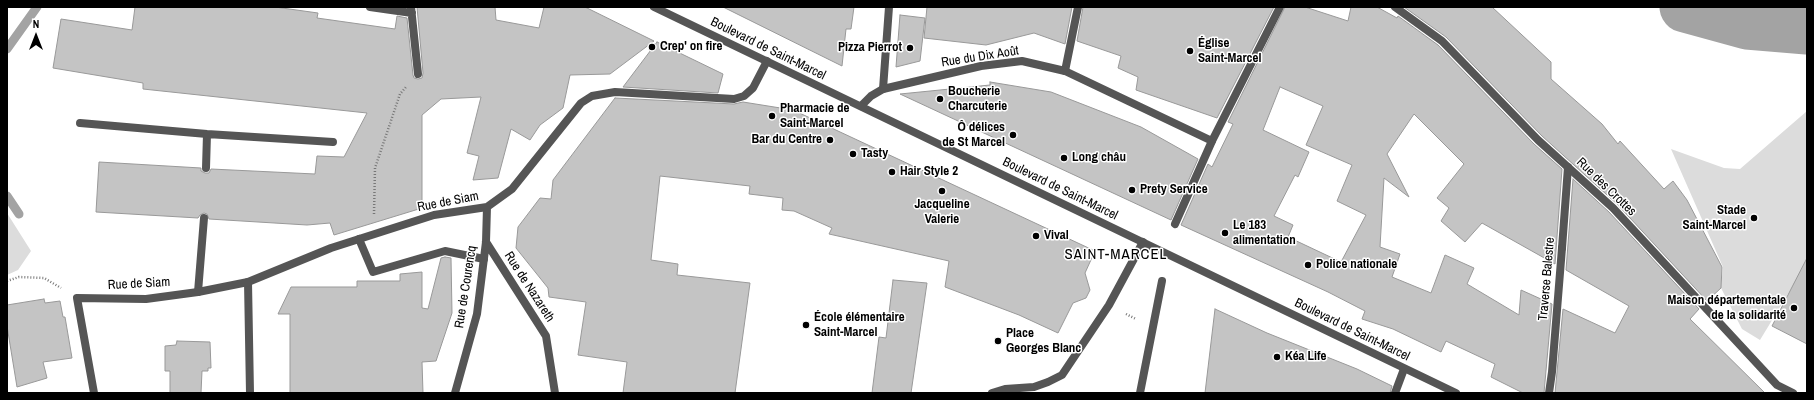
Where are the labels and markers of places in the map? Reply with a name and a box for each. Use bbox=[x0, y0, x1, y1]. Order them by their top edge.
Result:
place label: Église Saint-Marcel bbox=[1198, 36, 1261, 67]
place label: Crep' on fire bbox=[660, 39, 722, 55]
place label: Pizza Pierrot bbox=[838, 40, 902, 56]
marker: Crep' on fire bbox=[647, 42, 657, 52]
marker: Pizza Pierrot bbox=[905, 43, 915, 53]
marker: Église Saint-Marcel bbox=[1185, 46, 1195, 56]
place label: Boucherie Charcuterie bbox=[948, 84, 1007, 115]
marker: Boucherie Charcuterie bbox=[935, 94, 945, 104]
place label: Pharmacie de Saint-Marcel bbox=[780, 101, 849, 132]
marker: Pharmacie de Saint-Marcel bbox=[767, 111, 777, 121]
place label: Ô délices de St Marcel bbox=[942, 120, 1005, 151]
marker: Ô délices de St Marcel bbox=[1008, 130, 1018, 140]
place label: Bar du Centre bbox=[752, 132, 822, 148]
marker: Bar du Centre bbox=[825, 135, 835, 145]
place label: Tasty bbox=[861, 146, 888, 162]
marker: Tasty bbox=[848, 149, 858, 159]
place label: Long châu bbox=[1072, 150, 1126, 166]
marker: Long châu bbox=[1059, 153, 1069, 163]
place label: Hair Style 2 bbox=[900, 164, 958, 180]
marker: Hair Style 2 bbox=[887, 167, 897, 177]
place label: Prety Service bbox=[1140, 182, 1208, 198]
marker: Prety Service bbox=[1127, 185, 1137, 195]
marker: Jacqueline Valerie bbox=[937, 186, 947, 196]
place label: Jacqueline Valerie bbox=[914, 197, 970, 228]
place label: Stade Saint-Marcel bbox=[1683, 203, 1746, 234]
marker: Stade Saint-Marcel bbox=[1749, 213, 1759, 223]
place label: Le 183 alimentation bbox=[1233, 218, 1296, 249]
place label: Vival bbox=[1044, 228, 1069, 244]
marker: Le 183 alimentation bbox=[1220, 228, 1230, 238]
marker: Vival bbox=[1031, 231, 1041, 241]
place label: Police nationale bbox=[1316, 257, 1397, 273]
marker: Police nationale bbox=[1303, 260, 1313, 270]
place label: Maison départementale de la solidarité bbox=[1668, 293, 1786, 324]
marker: Maison départementale de la solidarité bbox=[1789, 303, 1799, 313]
place label: École élémentaire Saint-Marcel bbox=[814, 310, 905, 341]
marker: École élémentaire Saint-Marcel bbox=[801, 320, 811, 330]
place label: Place Georges Blanc bbox=[1006, 326, 1081, 357]
marker: Place Georges Blanc bbox=[993, 336, 1003, 346]
place label: Kéa Life bbox=[1285, 349, 1326, 365]
marker: Kéa Life bbox=[1272, 352, 1282, 362]

